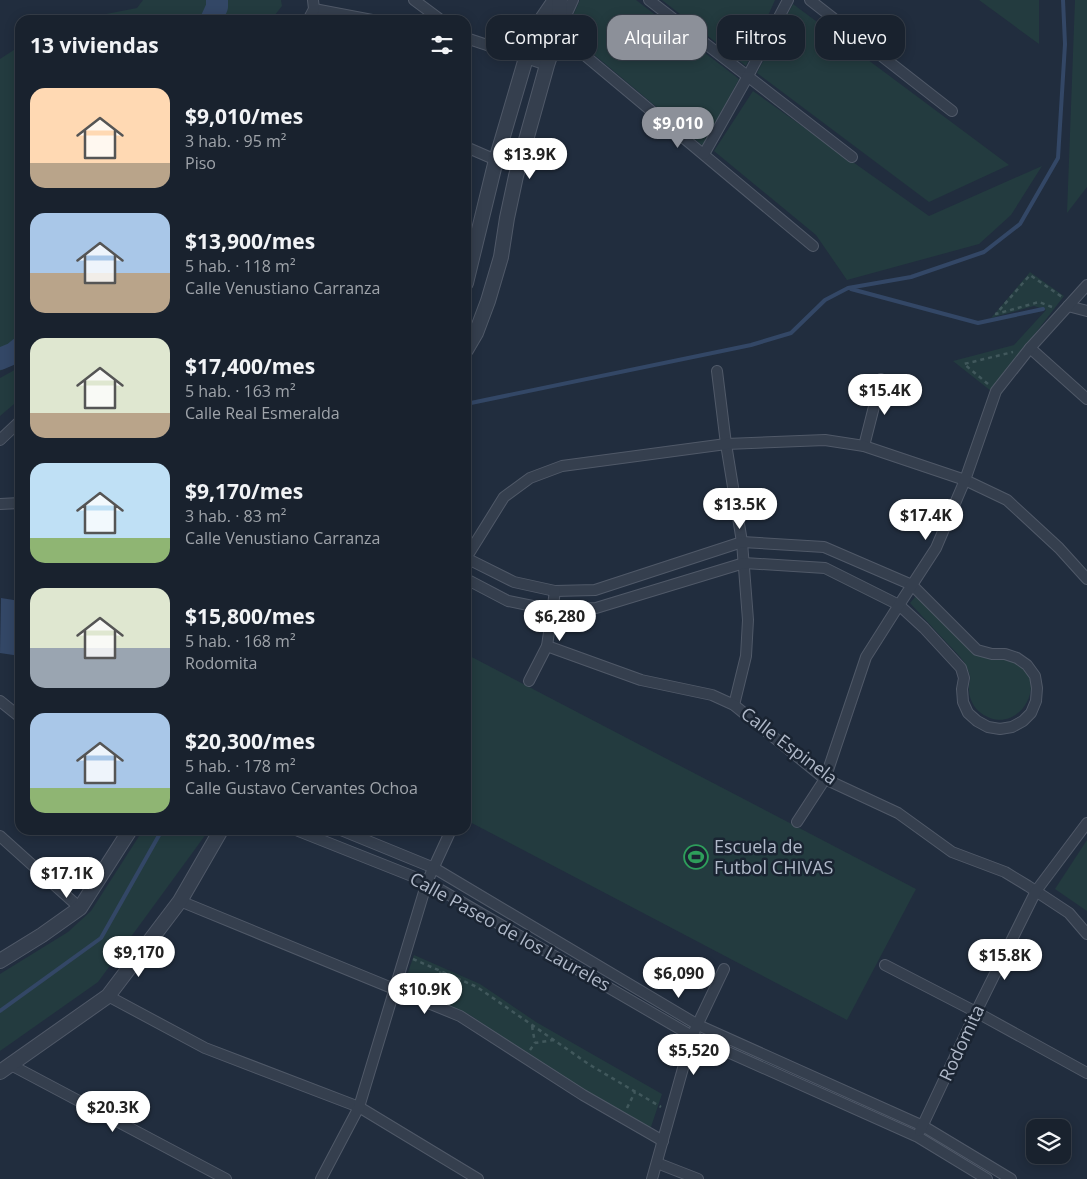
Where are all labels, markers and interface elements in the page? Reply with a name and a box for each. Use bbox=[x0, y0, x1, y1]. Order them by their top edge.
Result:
chip: Comprar bbox=[486, 15, 597, 60]
chip: Alquilar bbox=[607, 15, 707, 60]
chip: Filtros bbox=[717, 15, 805, 60]
chip: Nuevo bbox=[815, 15, 905, 60]
text: 13 viviendas bbox=[30, 31, 159, 59]
icon: filters bbox=[428, 31, 456, 59]
text: $9,010/mes bbox=[185, 102, 303, 130]
pin: $9,010 bbox=[637, 106, 719, 149]
icon: home bbox=[70, 108, 130, 168]
text: $9,010 bbox=[653, 112, 703, 134]
text: 3 hab. · 95 m² bbox=[185, 130, 286, 152]
pin: $13.9K bbox=[489, 138, 571, 180]
text: $13.9K bbox=[504, 143, 556, 165]
text: Piso bbox=[185, 152, 216, 174]
text: $13,900/mes bbox=[185, 227, 315, 255]
icon: home bbox=[70, 233, 130, 293]
text: 5 hab. · 118 m² bbox=[185, 255, 296, 277]
text: Calle Venustiano Carranza bbox=[185, 277, 380, 299]
text: $17,400/mes bbox=[185, 352, 315, 380]
icon: home bbox=[70, 358, 130, 418]
pin: $15.4K bbox=[844, 374, 926, 416]
text: $15.4K bbox=[859, 379, 911, 401]
text: 5 hab. · 163 m² bbox=[185, 380, 296, 402]
text: Calle Real Esmeralda bbox=[185, 402, 340, 424]
text: $9,170/mes bbox=[185, 477, 303, 505]
icon: home bbox=[70, 483, 130, 543]
pin: $13.5K bbox=[699, 488, 781, 530]
text: $13.5K bbox=[714, 493, 766, 515]
pin: $17.4K bbox=[885, 498, 967, 541]
text: $17.4K bbox=[900, 504, 952, 526]
text: 3 hab. · 83 m² bbox=[185, 505, 286, 527]
text: Calle Venustiano Carranza bbox=[185, 527, 380, 549]
pin: $6,280 bbox=[519, 600, 601, 642]
text: $15,800/mes bbox=[185, 602, 315, 630]
text: $6,280 bbox=[535, 605, 585, 627]
icon: home bbox=[70, 608, 130, 668]
text: 5 hab. · 168 m² bbox=[185, 630, 296, 652]
text: Rodomita bbox=[185, 652, 257, 674]
street label: Calle Espinela bbox=[736, 701, 843, 789]
text: $20,300/mes bbox=[185, 727, 315, 755]
icon: home bbox=[70, 733, 130, 793]
text: 5 hab. · 178 m² bbox=[185, 755, 296, 777]
text: Calle Gustavo Cervantes Ochoa bbox=[185, 777, 418, 799]
place label: Escuela de Futbol CHIVAS bbox=[714, 834, 834, 879]
sports icon: Escuela de Futbol CHIVAS bbox=[683, 844, 709, 870]
pin: $17.1K bbox=[26, 856, 108, 899]
text: $17.1K bbox=[41, 862, 93, 884]
street label: Calle Paseo de los Laureles bbox=[406, 866, 615, 996]
pin: $9,170 bbox=[98, 936, 180, 978]
pin: $15.8K bbox=[964, 938, 1046, 981]
text: $9,170 bbox=[114, 941, 164, 963]
text: $15.8K bbox=[979, 944, 1031, 966]
pin: $6,090 bbox=[638, 956, 720, 999]
text: $6,090 bbox=[654, 962, 704, 984]
pin: $10.9K bbox=[384, 972, 466, 1015]
text: $10.9K bbox=[399, 978, 451, 1000]
street label: Rodomita bbox=[933, 1001, 989, 1085]
pin: $5,520 bbox=[653, 1034, 735, 1076]
text: $5,520 bbox=[669, 1039, 719, 1061]
pin: $20.3K bbox=[72, 1090, 154, 1133]
text: $20.3K bbox=[87, 1096, 139, 1118]
map controls bbox=[1026, 1119, 1071, 1164]
button: layers bbox=[1026, 1119, 1071, 1164]

